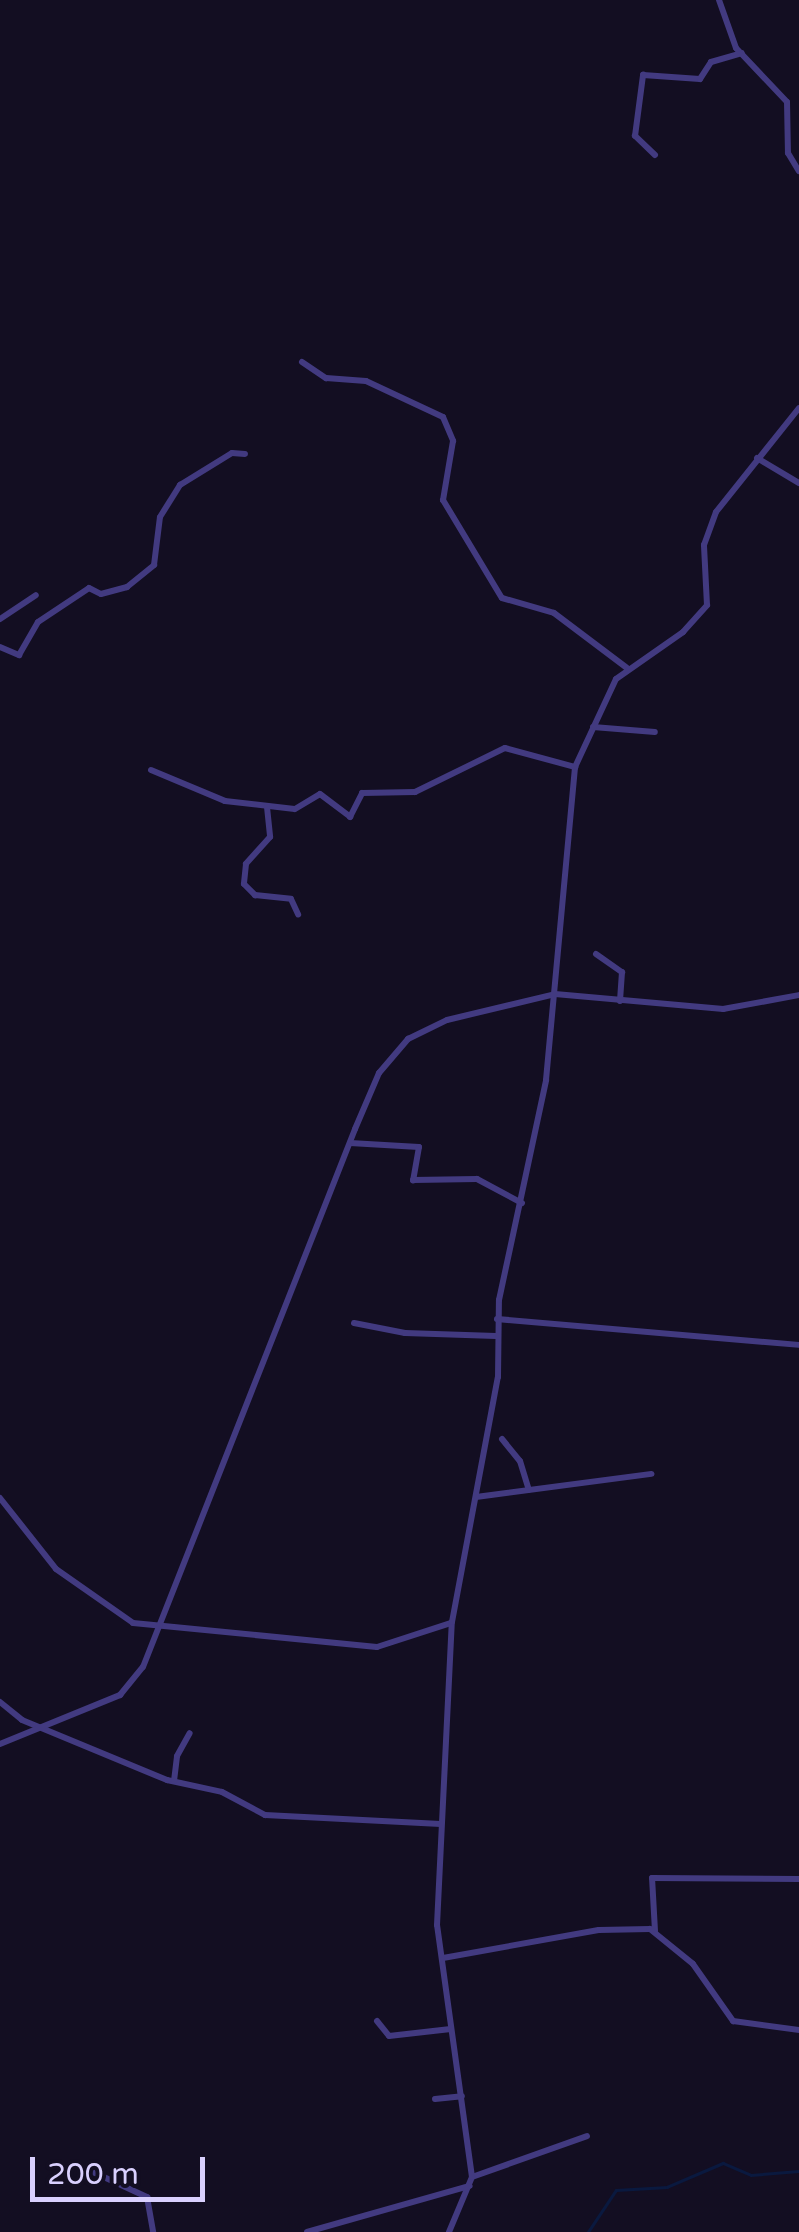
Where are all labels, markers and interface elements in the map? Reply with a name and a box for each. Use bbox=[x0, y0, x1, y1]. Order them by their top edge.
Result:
scale bar bbox=[35, 2137, 210, 2199]
text: 200 m bbox=[47, 2156, 139, 2193]

